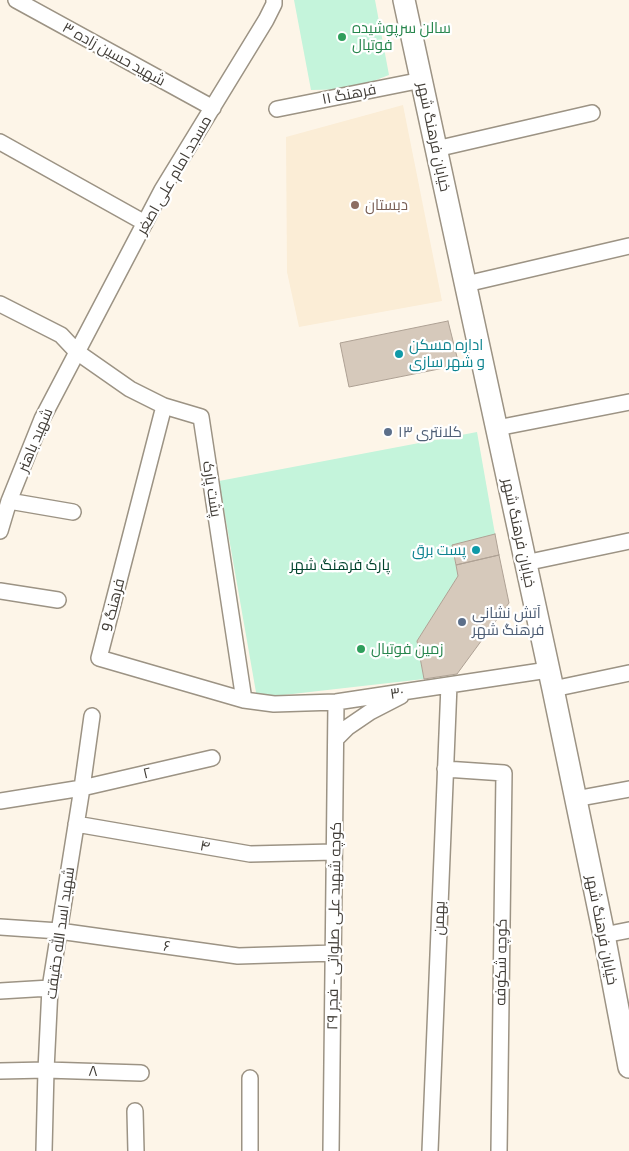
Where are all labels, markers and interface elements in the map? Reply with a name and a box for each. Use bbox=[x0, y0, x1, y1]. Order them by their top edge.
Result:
street label: شهید حسین زاده ۳ bbox=[59, 18, 169, 90]
place label: سالن سرپوشیده فوتبال bbox=[352, 19, 451, 54]
marker: سالن سرپوشیده فوتبال bbox=[336, 31, 348, 43]
street label: فرهنگ ۱۱ bbox=[320, 80, 378, 108]
street label: خیابان فرهنگ شهر bbox=[414, 81, 454, 193]
street label: مسجد امام علی اصغر bbox=[133, 112, 215, 238]
place label: دبستان bbox=[365, 196, 408, 214]
marker: دبستان bbox=[349, 199, 361, 211]
place label: اداره مسکن و شهر سازی bbox=[409, 336, 485, 371]
marker: اداره مسکن و شهر سازی bbox=[393, 348, 405, 360]
street label: شهید باهنر bbox=[14, 405, 56, 475]
place label: کلانتری ۱۳ bbox=[398, 423, 462, 441]
marker: کلانتری ۱۳ bbox=[382, 426, 394, 438]
street label: پشت پارک bbox=[199, 460, 225, 518]
street label: خیابان فرهنگ شهر bbox=[499, 477, 539, 589]
place label: پست برق bbox=[412, 541, 466, 559]
marker: پست برق bbox=[470, 544, 482, 556]
park label: پارک فرهنگ شهر bbox=[290, 556, 390, 574]
street label: فرهنگ 9 bbox=[98, 577, 128, 633]
place label: آتش نشانی فرهنگ شهر bbox=[472, 604, 544, 639]
marker: آتش نشانی فرهنگ شهر bbox=[456, 616, 468, 628]
place label: زمین فوتبال bbox=[371, 640, 443, 658]
marker: زمین فوتبال bbox=[355, 643, 367, 655]
street label: ۳۰ bbox=[389, 683, 405, 703]
street label: ۲ bbox=[141, 763, 153, 783]
street label: کوچه شهید علی صلواتی - فجر ۲۹ bbox=[323, 822, 345, 1030]
street label: ۴ bbox=[199, 836, 211, 856]
street label: شهید اسد الله حقیقت bbox=[42, 866, 78, 1000]
street label: خیابان فرهنگ شهر bbox=[583, 874, 621, 986]
street label: بهمن bbox=[429, 900, 449, 936]
street label: کوچه شکوفه bbox=[491, 918, 511, 1006]
street label: ۶ bbox=[162, 937, 172, 955]
street label: ۸ bbox=[88, 1062, 98, 1080]

